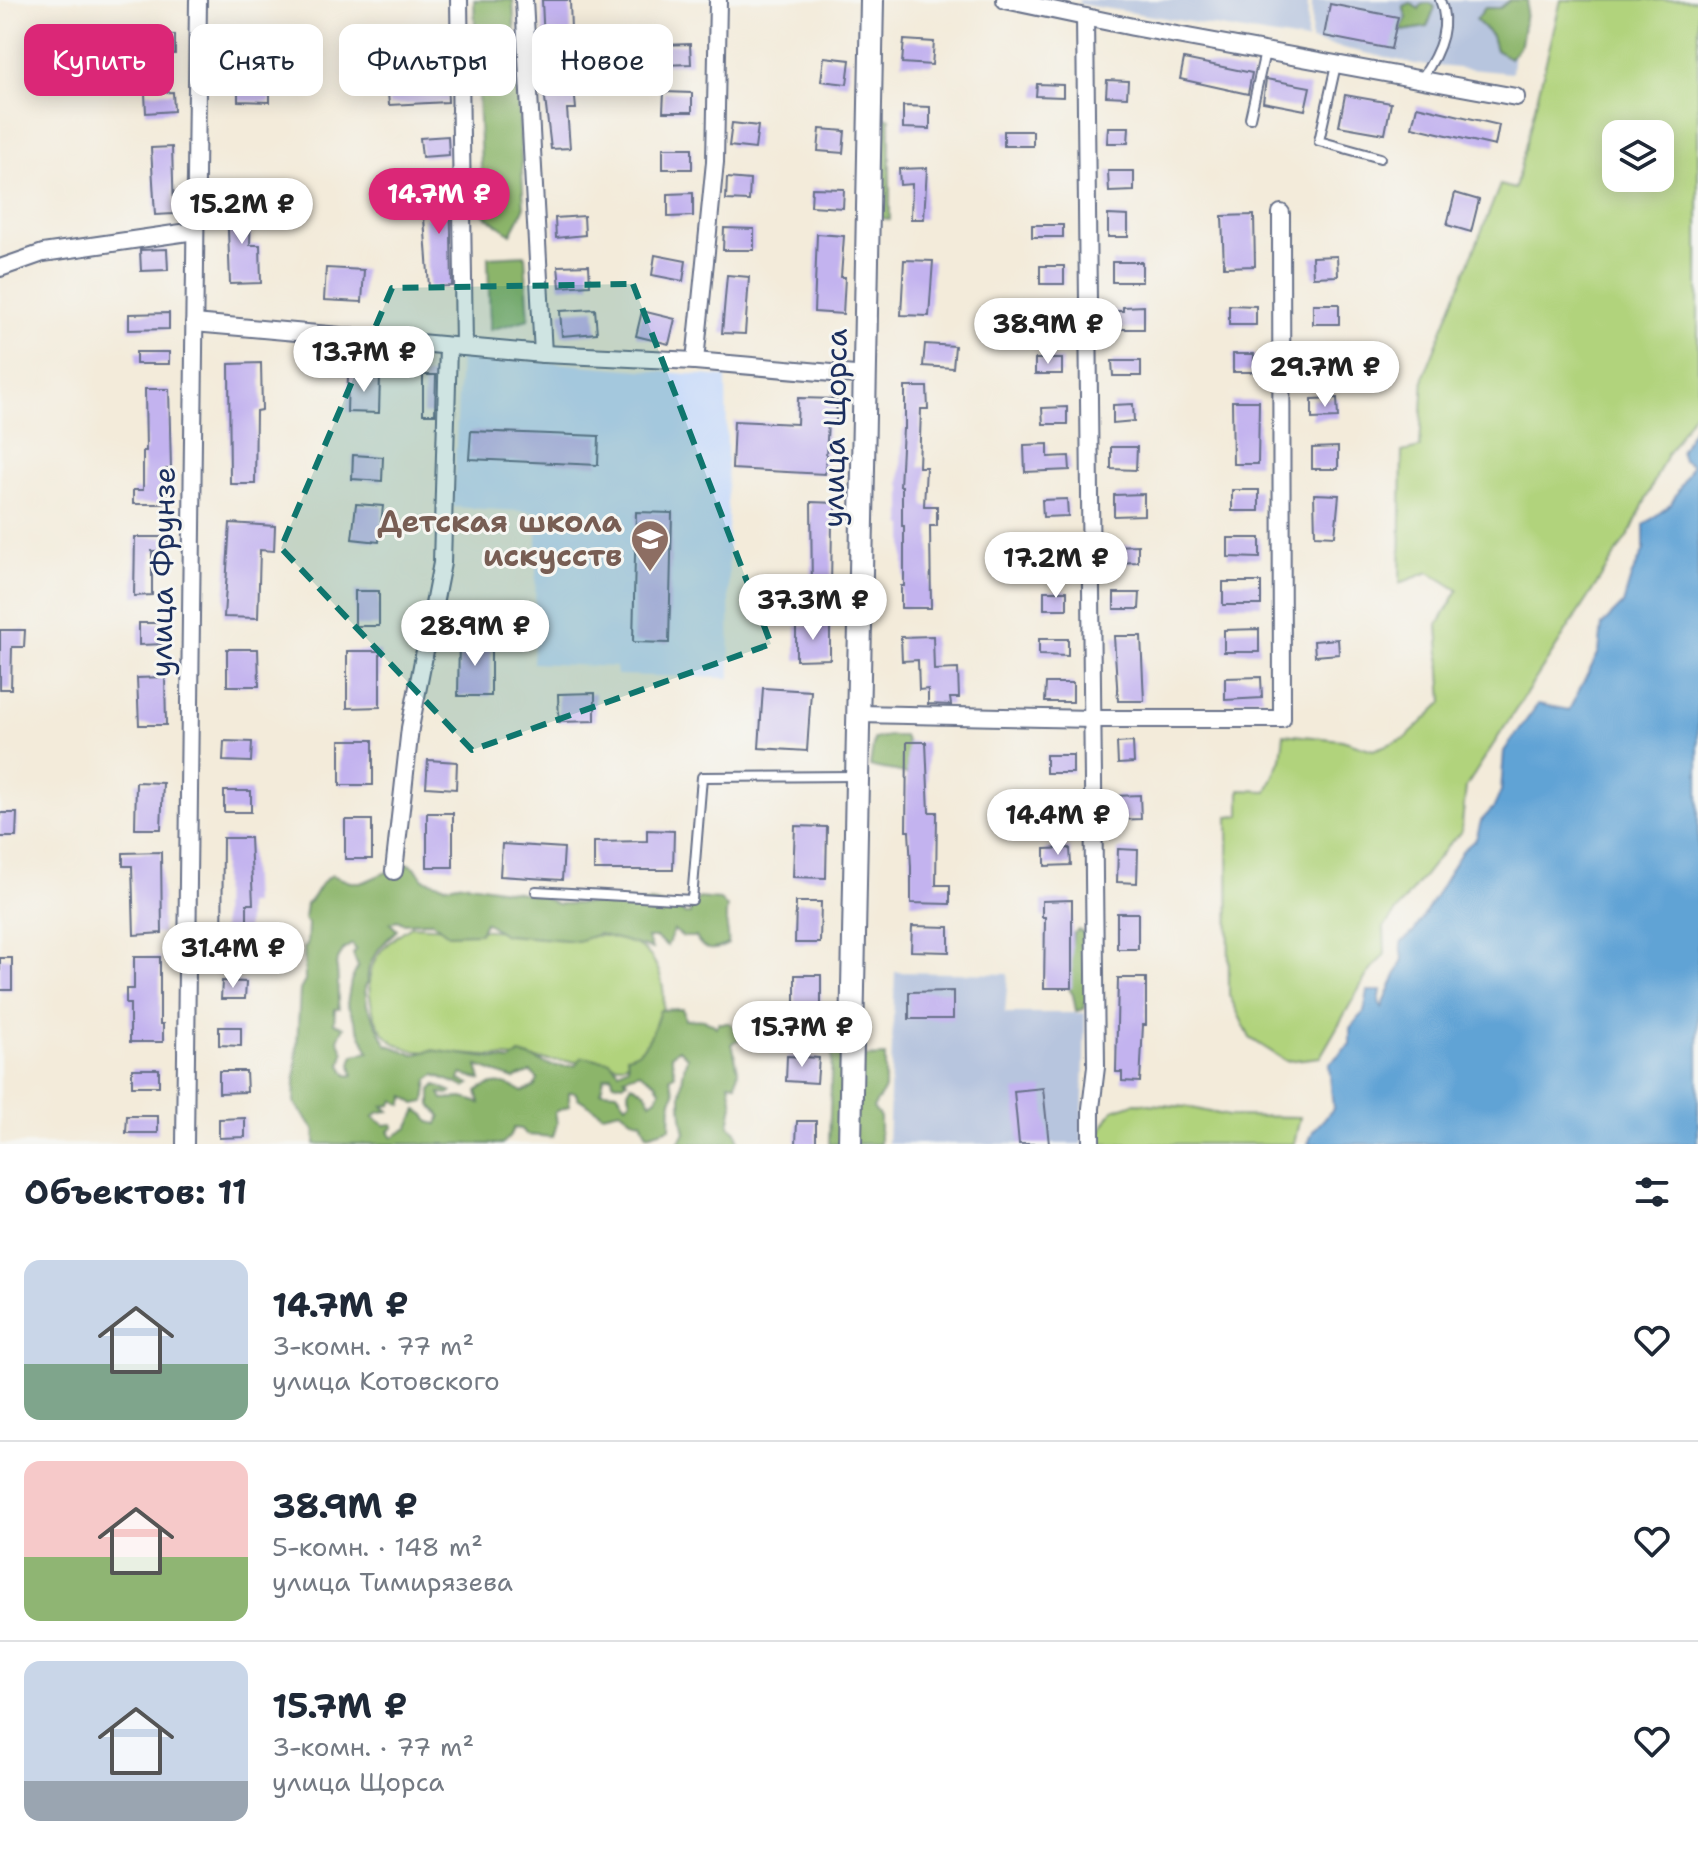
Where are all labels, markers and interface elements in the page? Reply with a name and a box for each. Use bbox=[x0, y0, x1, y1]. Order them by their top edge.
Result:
chip: Купить bbox=[24, 24, 174, 96]
chip: Снять bbox=[190, 24, 323, 96]
chip: Фильтры bbox=[339, 24, 516, 96]
chip: Новое bbox=[532, 24, 673, 96]
map controls bbox=[1602, 120, 1674, 192]
button: layers bbox=[1602, 120, 1674, 192]
pin: 14.7M ₽ bbox=[365, 168, 513, 236]
text: 14.7M ₽ bbox=[387, 176, 491, 211]
pin: 15.2M ₽ bbox=[168, 178, 316, 246]
text: 15.2M ₽ bbox=[189, 186, 295, 221]
pin: 38.9M ₽ bbox=[974, 298, 1122, 366]
text: 38.9M ₽ bbox=[992, 306, 1104, 341]
pin: 13.7M ₽ bbox=[290, 326, 438, 394]
street label: улица Щорса bbox=[812, 328, 857, 528]
text: 13.7M ₽ bbox=[311, 334, 417, 369]
pin: 29.7M ₽ bbox=[1251, 341, 1399, 409]
text: 29.7M ₽ bbox=[1269, 349, 1381, 384]
street label: улица Фрунзе bbox=[140, 466, 185, 678]
place label: Детская школа искусств bbox=[377, 501, 623, 576]
school or university icon: Детская школа искусств bbox=[629, 518, 671, 573]
pin: 17.2M ₽ bbox=[982, 532, 1130, 600]
text: 17.2M ₽ bbox=[1003, 540, 1109, 575]
pin: 37.3M ₽ bbox=[739, 574, 887, 642]
text: 37.3M ₽ bbox=[757, 582, 869, 617]
pin: 28.9M ₽ bbox=[401, 600, 549, 668]
text: 28.9M ₽ bbox=[419, 608, 531, 643]
pin: 14.4M ₽ bbox=[984, 789, 1132, 857]
text: 14.4M ₽ bbox=[1005, 797, 1111, 832]
pin: 31.4M ₽ bbox=[159, 922, 307, 990]
text: 31.4M ₽ bbox=[180, 930, 286, 965]
pin: 15.7M ₽ bbox=[728, 1001, 876, 1069]
text: 15.7M ₽ bbox=[750, 1009, 854, 1044]
text: Объектов: 11 bbox=[24, 1169, 247, 1215]
icon: filters bbox=[1630, 1170, 1674, 1214]
text: 14.7M ₽ bbox=[272, 1282, 409, 1328]
icon: home bbox=[88, 1292, 184, 1388]
icon: heart bbox=[1630, 1318, 1674, 1362]
text: 3-комн. · 77 m² bbox=[272, 1328, 474, 1363]
text: улица Котовского bbox=[272, 1363, 500, 1398]
text: 38.9M ₽ bbox=[272, 1483, 418, 1529]
icon: home bbox=[88, 1493, 184, 1589]
icon: heart bbox=[1630, 1519, 1674, 1563]
text: 5-комн. · 148 m² bbox=[272, 1529, 483, 1564]
text: улица Тимирязева bbox=[272, 1564, 513, 1599]
text: 15.7M ₽ bbox=[272, 1683, 407, 1729]
icon: home bbox=[88, 1693, 184, 1789]
icon: heart bbox=[1630, 1719, 1674, 1763]
text: 3-комн. · 77 m² bbox=[272, 1729, 474, 1764]
text: улица Щорса bbox=[272, 1764, 444, 1799]

